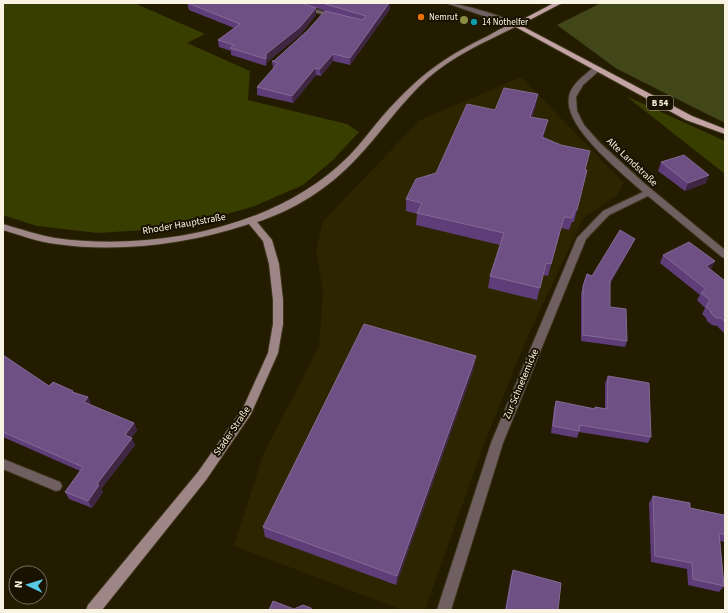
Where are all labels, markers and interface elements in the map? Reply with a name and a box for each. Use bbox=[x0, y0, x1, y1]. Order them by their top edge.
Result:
place label: Nemrut bbox=[429, 11, 458, 24]
marker: Nemrut bbox=[416, 12, 426, 22]
place label: 14 Nothelfer bbox=[482, 16, 529, 29]
marker: 14 Nothelfer bbox=[469, 17, 479, 27]
road number: B 54 bbox=[647, 96, 673, 110]
street label: Alte Landstraße bbox=[603, 135, 661, 189]
street label: Rhoder Hauptstraße bbox=[141, 210, 227, 238]
street label: Zur Schnetemicke bbox=[500, 347, 542, 421]
street label: Stader Straße bbox=[210, 404, 254, 458]
north arrow bbox=[8, 565, 48, 605]
text: N bbox=[11, 580, 26, 589]

